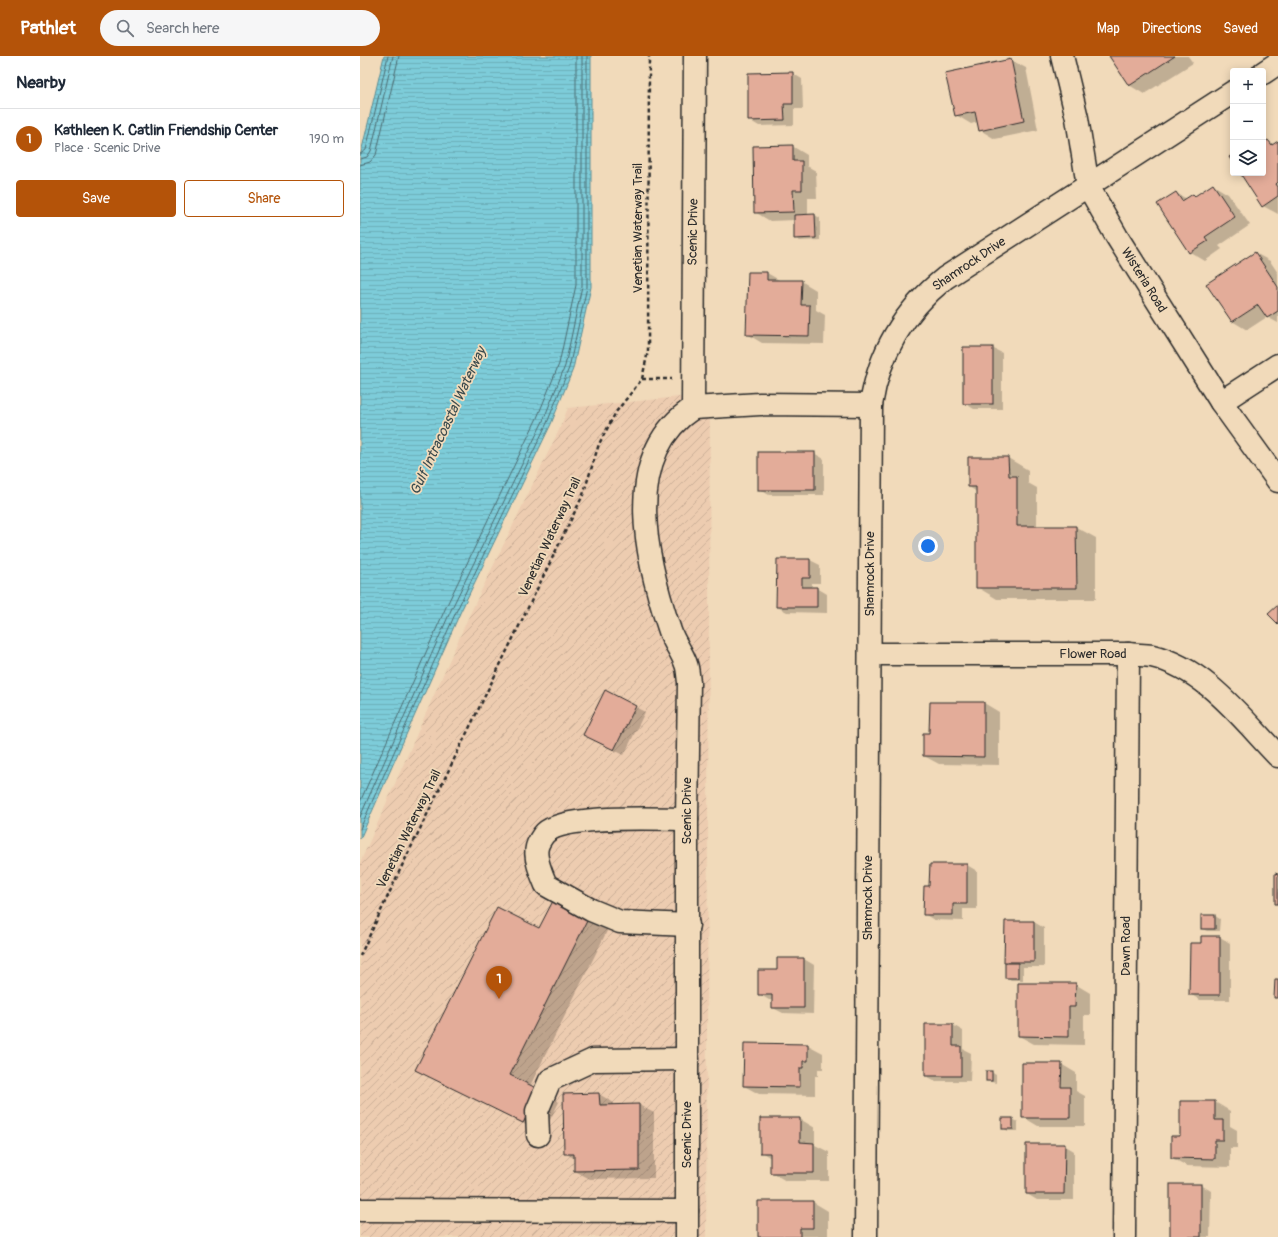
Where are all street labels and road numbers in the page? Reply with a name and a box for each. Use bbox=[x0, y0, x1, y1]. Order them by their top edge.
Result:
street label: Venetian Waterway Trail bbox=[630, 163, 646, 293]
street label: Scenic Drive bbox=[684, 198, 702, 266]
street label: Shamrock Drive bbox=[929, 233, 1009, 294]
street label: Wisteria Road bbox=[1118, 245, 1170, 315]
street label: Venetian Waterway Trail bbox=[515, 475, 585, 599]
street label: Shamrock Drive bbox=[862, 531, 878, 617]
street label: Flower Road bbox=[1059, 646, 1127, 662]
street label: Venetian Waterway Trail bbox=[373, 767, 445, 891]
street label: Scenic Drive bbox=[679, 777, 695, 845]
street label: Shamrock Drive bbox=[860, 855, 876, 941]
street label: Dawn Road bbox=[1118, 916, 1134, 976]
street label: Scenic Drive bbox=[679, 1101, 695, 1169]

